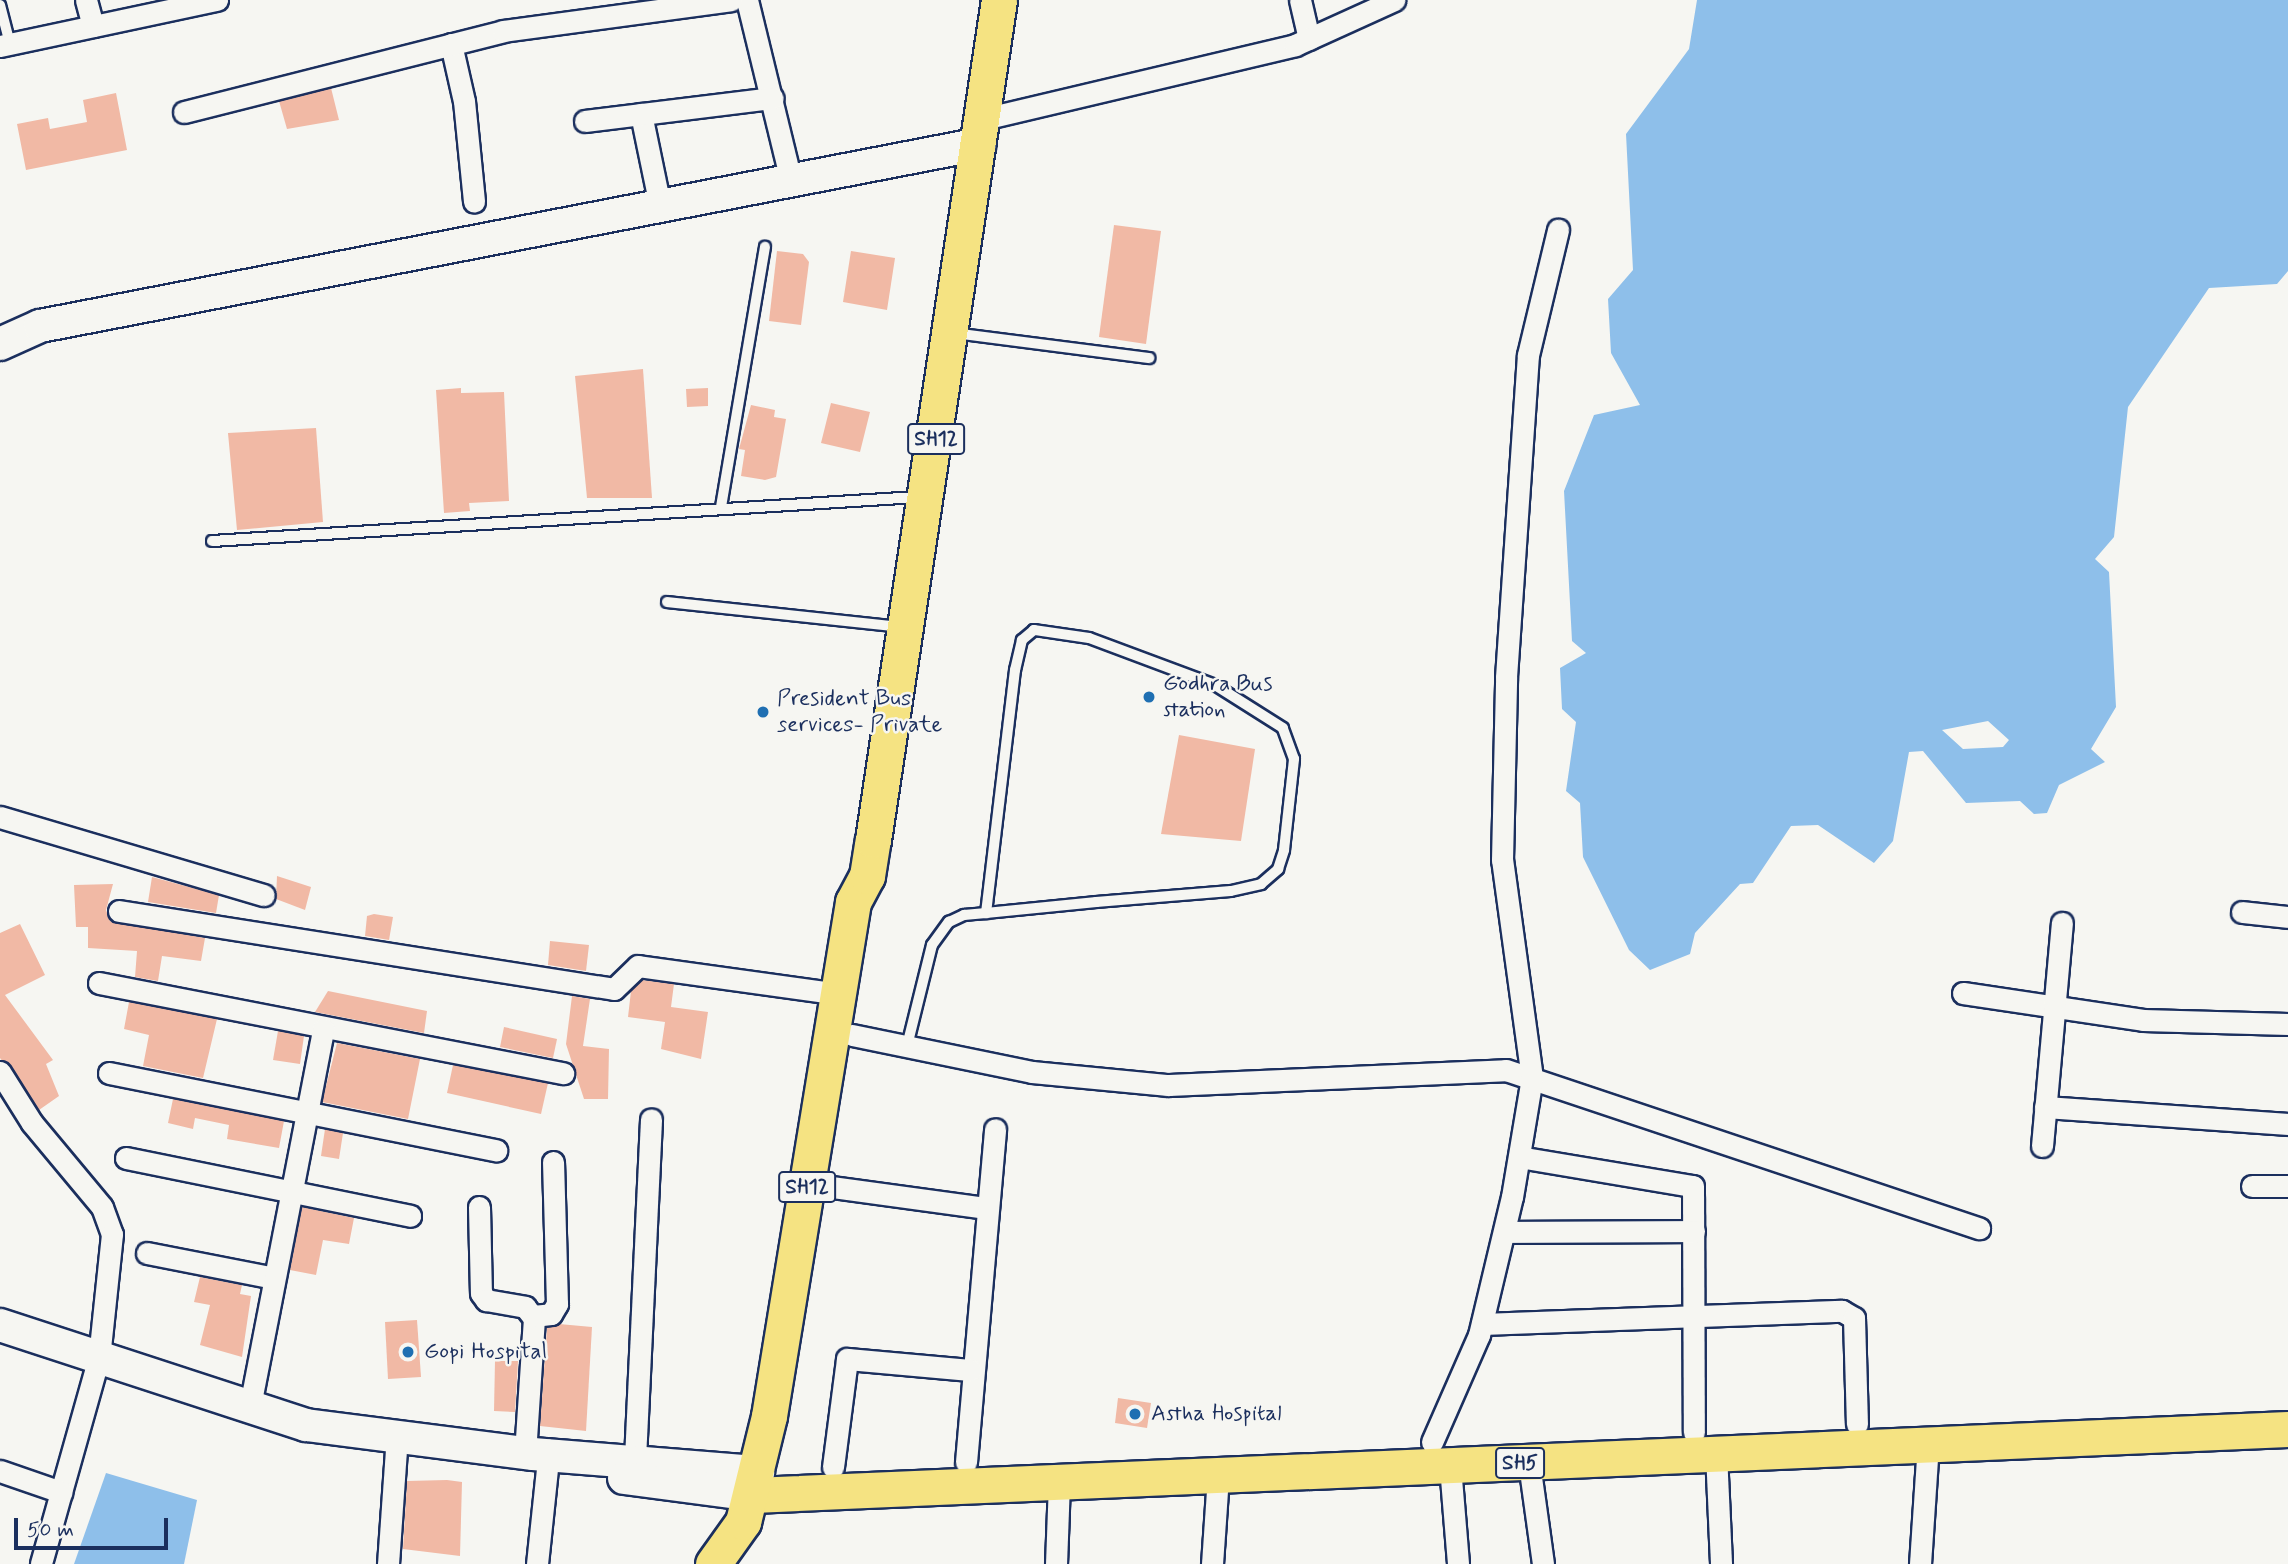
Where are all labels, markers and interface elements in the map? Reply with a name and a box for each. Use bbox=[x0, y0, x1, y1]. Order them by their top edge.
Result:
road number: SH12 bbox=[906, 422, 966, 457]
place label: Godhra Bus station bbox=[1163, 670, 1272, 724]
place label: President Bus services- Private bbox=[777, 685, 942, 739]
marker: Godhra Bus station bbox=[1141, 689, 1157, 705]
marker: President Bus services- Private bbox=[755, 704, 771, 720]
road number: SH12 bbox=[777, 1170, 837, 1204]
place label: Gopi Hospital bbox=[424, 1338, 553, 1366]
marker: Gopi Hospital bbox=[398, 1342, 418, 1362]
place label: Astha Hospital bbox=[1151, 1400, 1293, 1428]
marker: Astha Hospital bbox=[1125, 1404, 1145, 1424]
road number: SH5 bbox=[1494, 1446, 1546, 1480]
scale bar bbox=[18, 1504, 172, 1548]
text: 50 m bbox=[27, 1516, 74, 1544]

